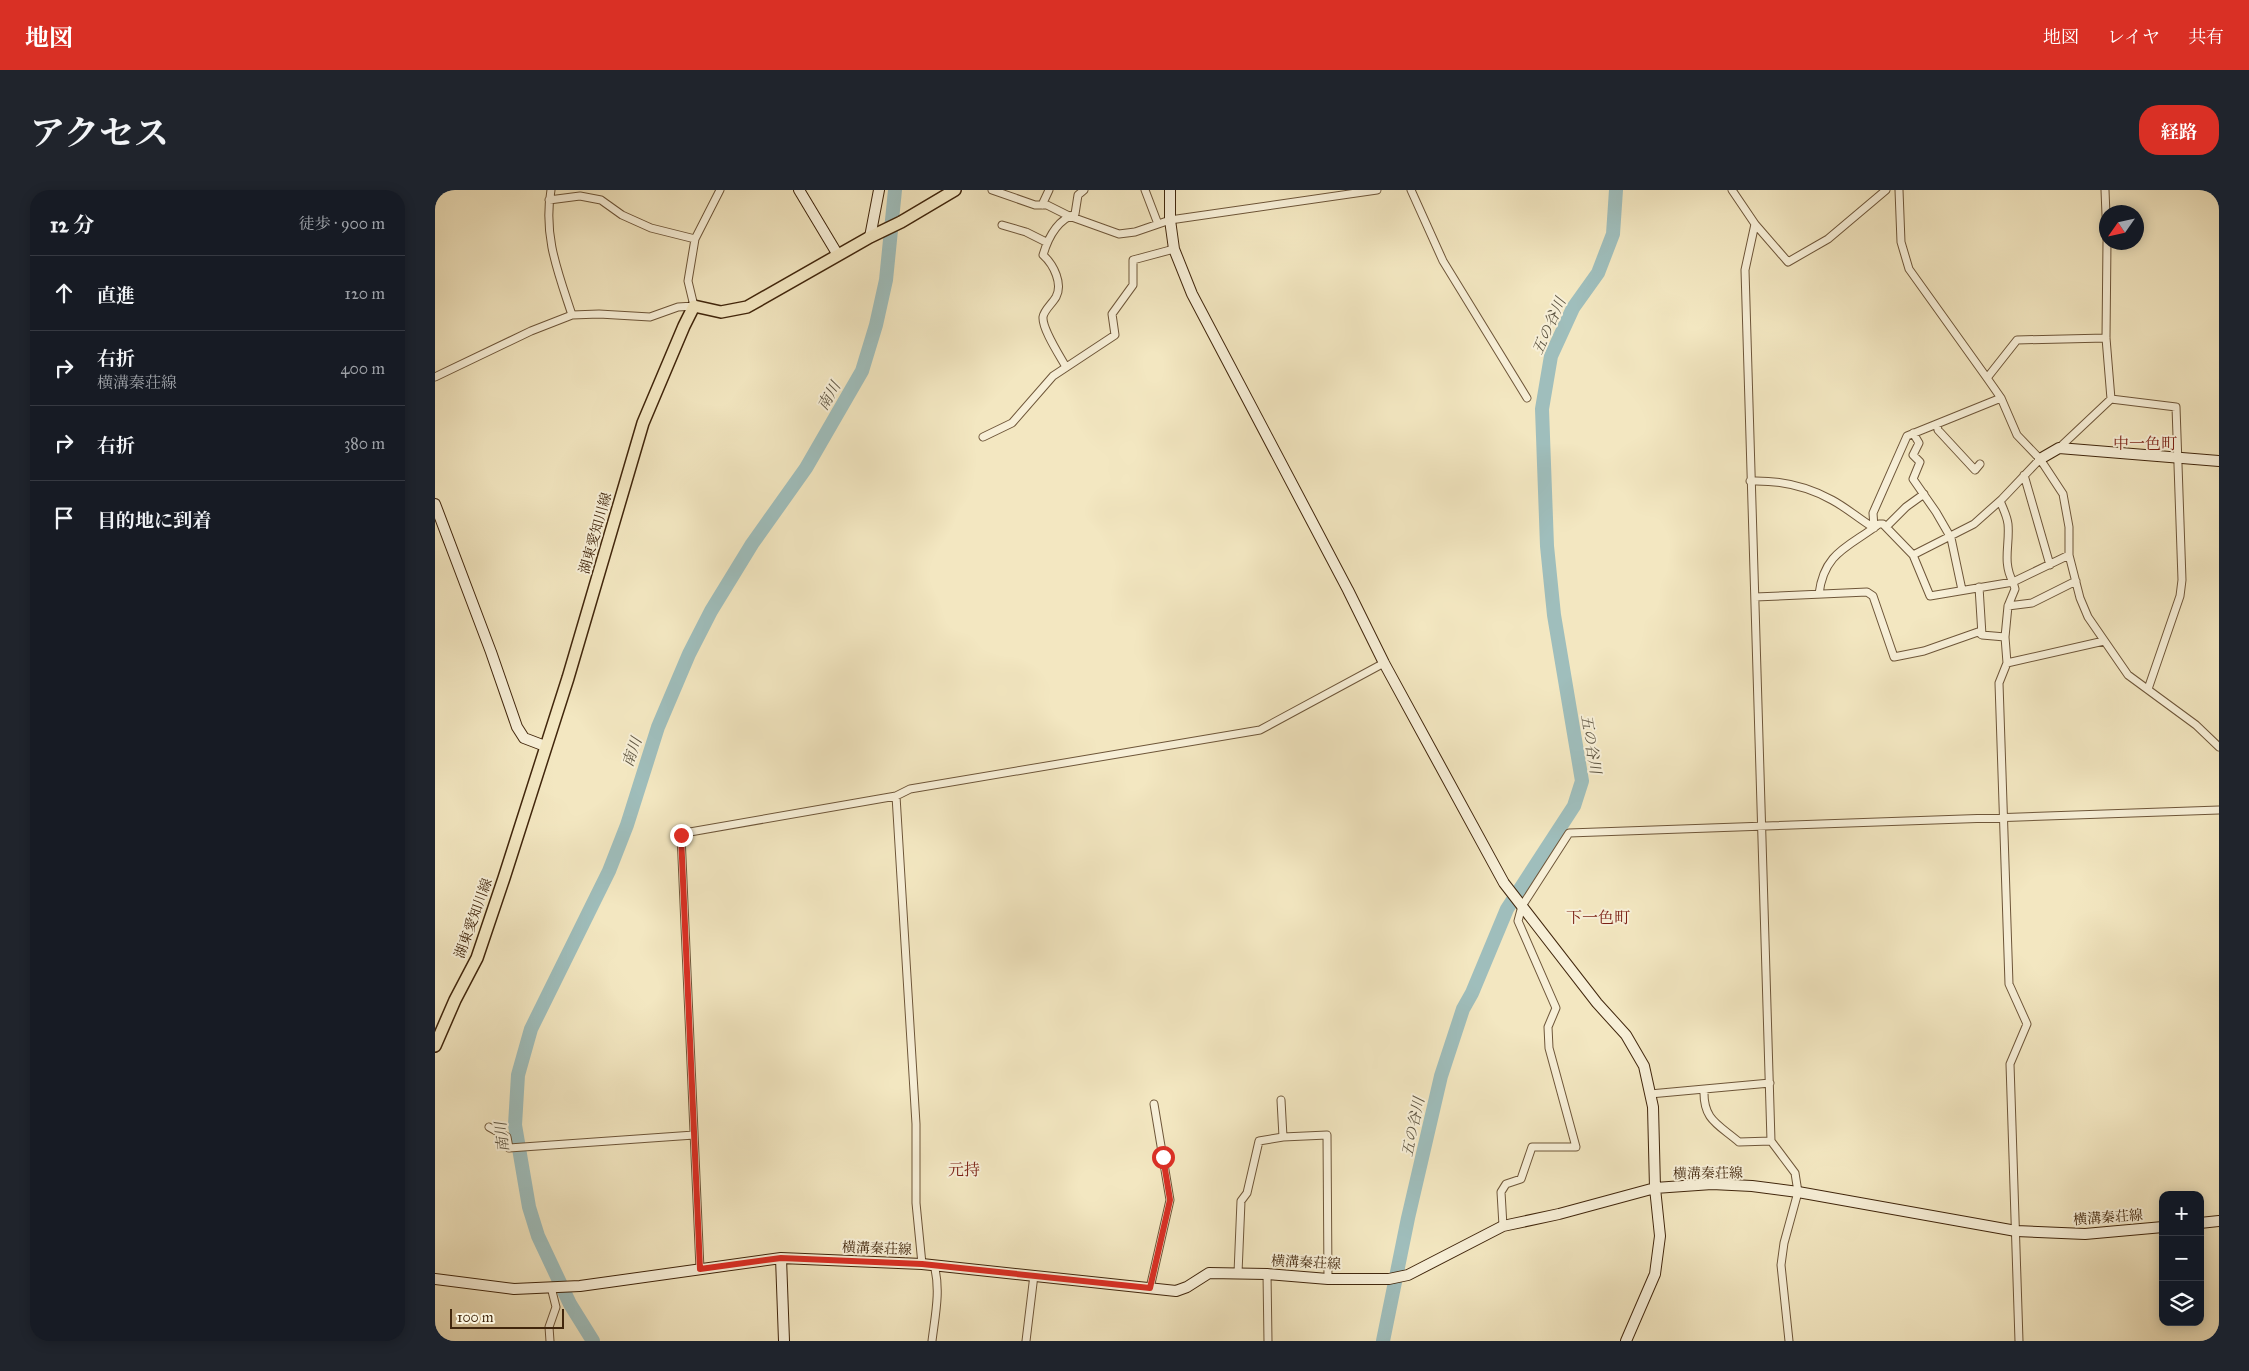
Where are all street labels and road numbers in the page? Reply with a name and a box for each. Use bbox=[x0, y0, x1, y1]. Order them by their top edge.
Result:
street label: 湖東愛知川線 bbox=[576, 490, 615, 576]
street label: 湖東愛知川線 bbox=[451, 876, 496, 961]
street label: 横溝秦荘線 bbox=[1673, 1164, 1743, 1183]
street label: 横溝秦荘線 bbox=[2073, 1207, 2144, 1228]
street label: 横溝秦荘線 bbox=[842, 1239, 912, 1258]
street label: 横溝秦荘線 bbox=[1271, 1252, 1341, 1273]

